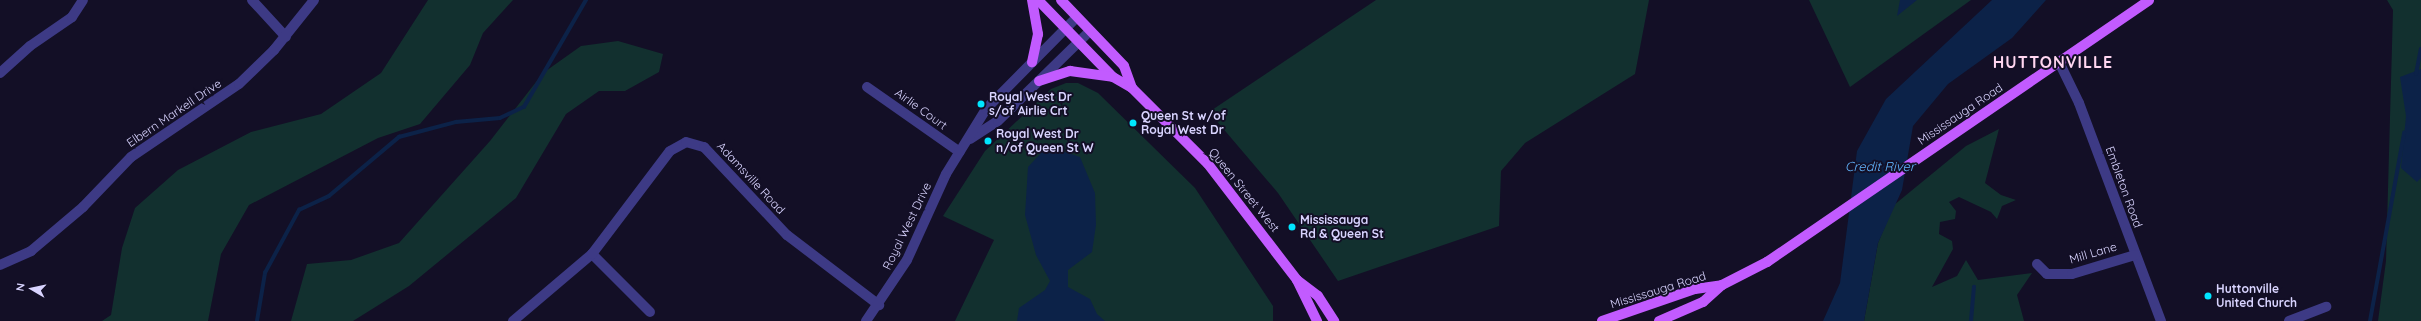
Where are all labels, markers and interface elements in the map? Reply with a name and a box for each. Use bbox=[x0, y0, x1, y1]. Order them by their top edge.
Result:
district label: HUTTONVILLE bbox=[1993, 52, 2113, 72]
street label: Elbern Markell Drive bbox=[124, 76, 224, 150]
street label: Mississauga Road bbox=[1915, 80, 2005, 148]
street label: Airlie Court bbox=[892, 85, 950, 133]
place label: Royal West Dr s/of Airlie Crt bbox=[989, 90, 1072, 118]
marker: Royal West Dr s/of Airlie Crt bbox=[976, 99, 986, 109]
place label: Queen St w/of Royal West Dr bbox=[1141, 109, 1226, 137]
marker: Queen St w/of Royal West Dr bbox=[1128, 118, 1138, 128]
place label: Royal West Dr n/of Queen St W bbox=[996, 127, 1094, 155]
marker: Royal West Dr n/of Queen St W bbox=[983, 136, 993, 146]
street label: Adamsville Road bbox=[714, 139, 788, 217]
street label: Embleton Road bbox=[2103, 144, 2145, 230]
street label: Queen Street West bbox=[1206, 145, 1282, 235]
water label: Credit River bbox=[1845, 158, 1915, 174]
street label: Royal West Drive bbox=[880, 180, 934, 272]
place label: Mississauga Rd & Queen St bbox=[1300, 213, 1384, 241]
marker: Mississauga Rd & Queen St bbox=[1287, 222, 1297, 232]
street label: Mill Lane bbox=[2068, 239, 2118, 267]
north arrow bbox=[12, 269, 52, 309]
street label: Mississauga Road bbox=[1608, 269, 1708, 311]
text: N bbox=[13, 282, 28, 292]
place label: Huttonville United Church bbox=[2216, 282, 2297, 310]
marker: Huttonville United Church bbox=[2203, 291, 2213, 301]

